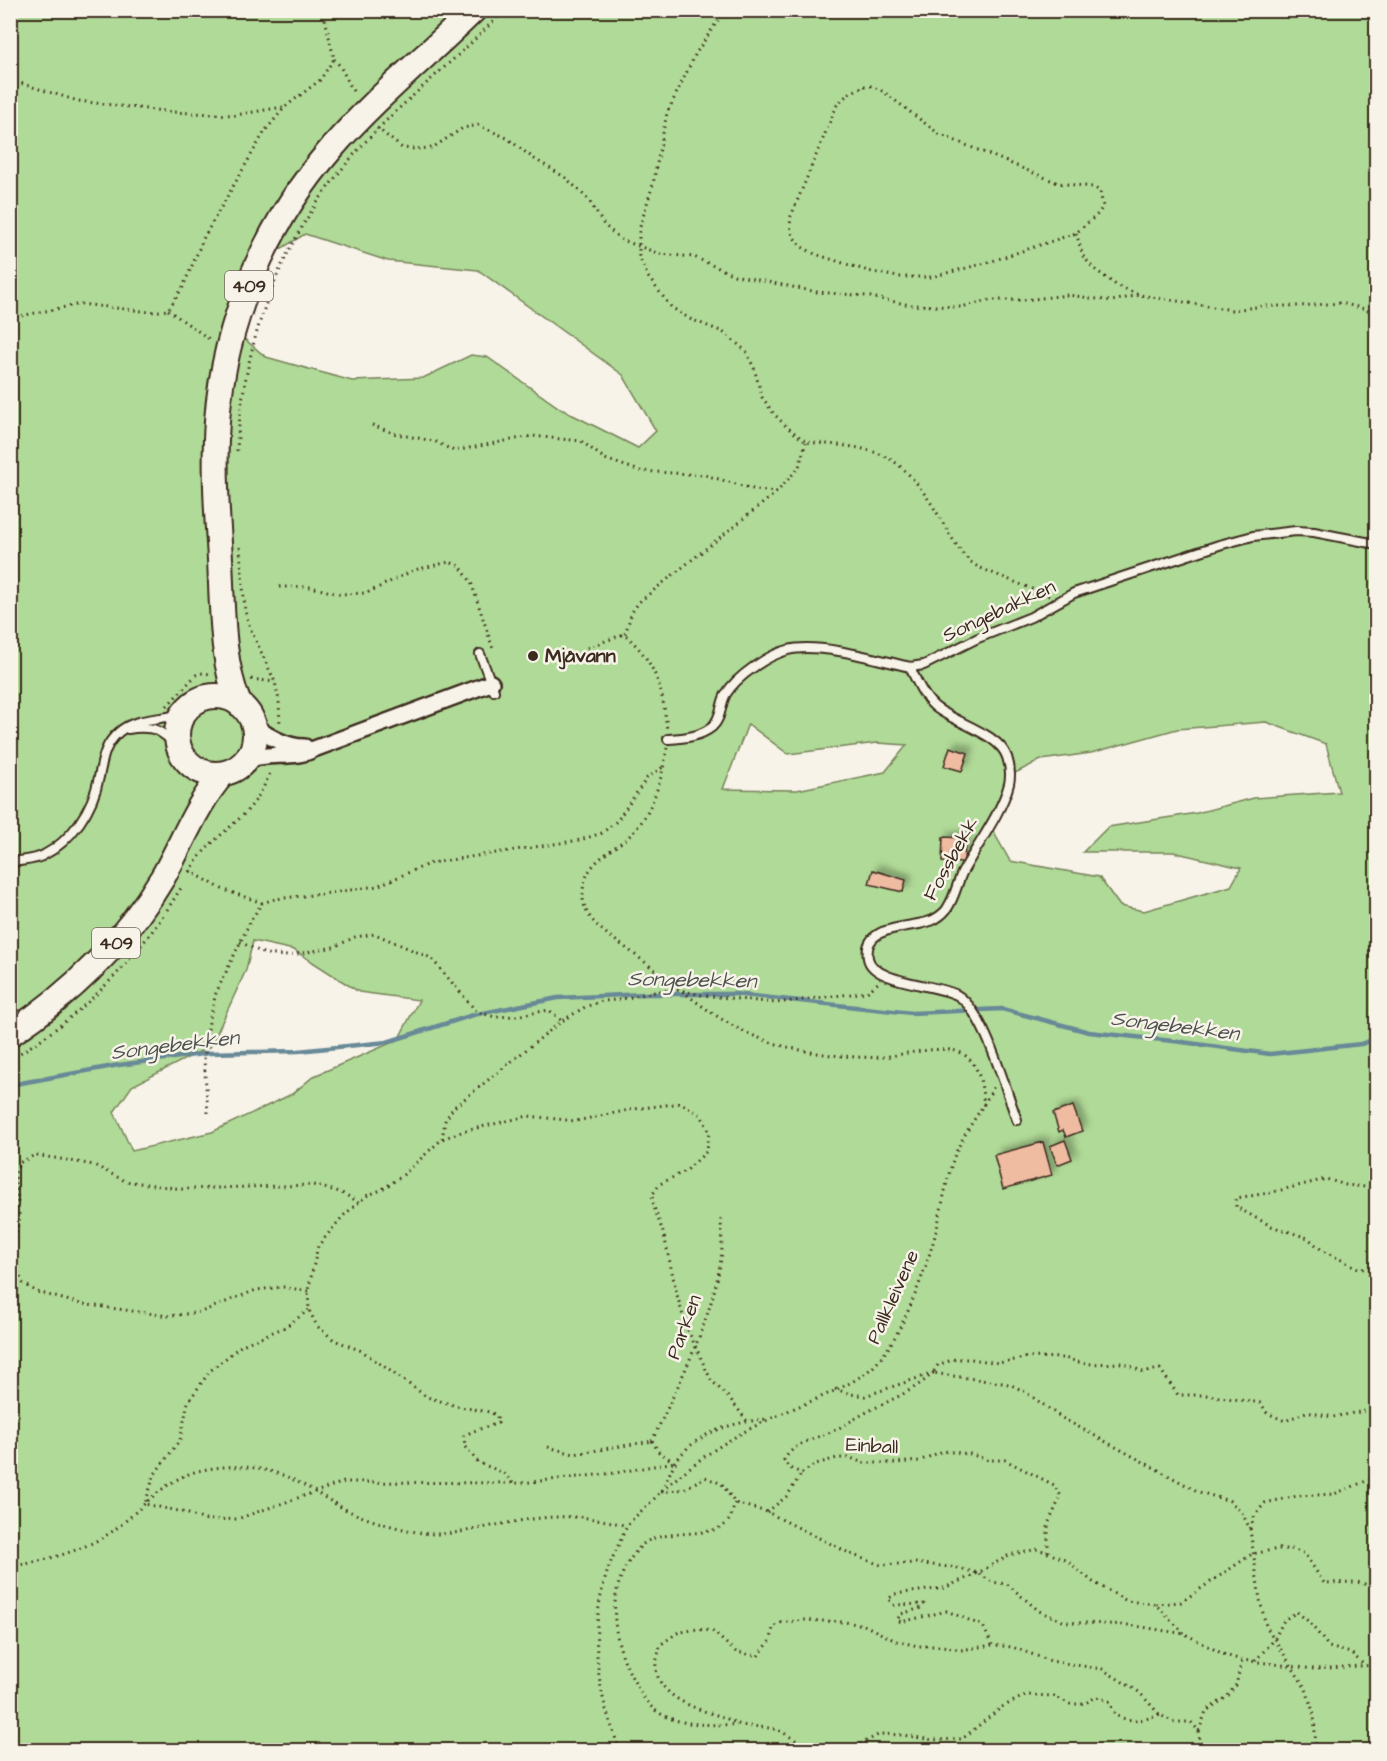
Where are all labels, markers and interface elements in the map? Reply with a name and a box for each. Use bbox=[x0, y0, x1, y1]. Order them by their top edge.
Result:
road number: 409 bbox=[225, 271, 273, 301]
street label: Songebakken bbox=[938, 573, 1061, 650]
place label: Mjåvann bbox=[545, 642, 616, 670]
marker: Mjåvann bbox=[526, 649, 540, 663]
street label: Fossbekk bbox=[917, 812, 985, 906]
road number: 409 bbox=[92, 928, 140, 958]
water label: Songebekken bbox=[627, 964, 758, 997]
water label: Songebekken bbox=[1109, 1004, 1242, 1049]
water label: Songebekken bbox=[109, 1023, 242, 1068]
street label: Pallkleivene bbox=[860, 1245, 926, 1349]
street label: Parken bbox=[659, 1291, 709, 1363]
street label: Einball bbox=[845, 1431, 899, 1461]

